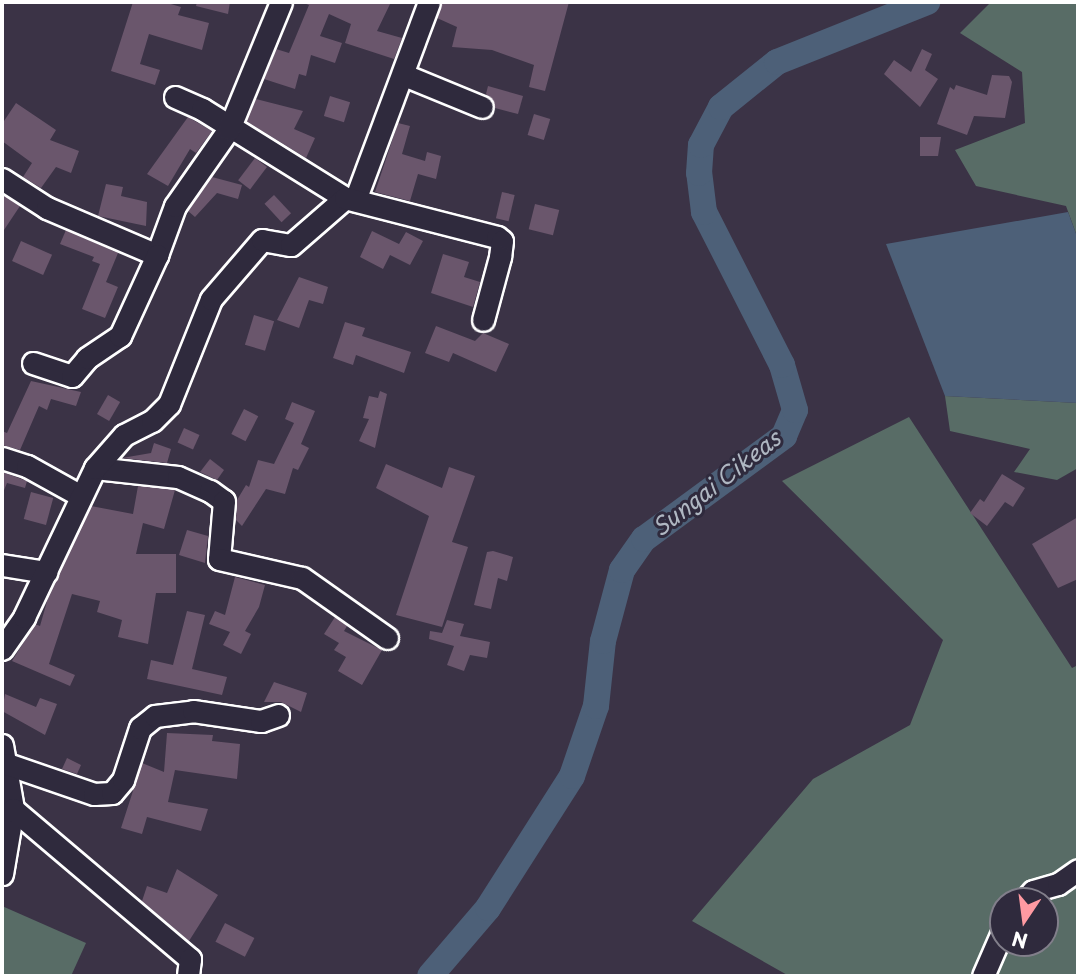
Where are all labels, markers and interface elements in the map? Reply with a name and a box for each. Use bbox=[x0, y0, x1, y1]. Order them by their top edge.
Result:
water label: Sungai Cikeas bbox=[646, 424, 786, 542]
north arrow bbox=[989, 887, 1059, 957]
text: N bbox=[1009, 925, 1030, 956]

